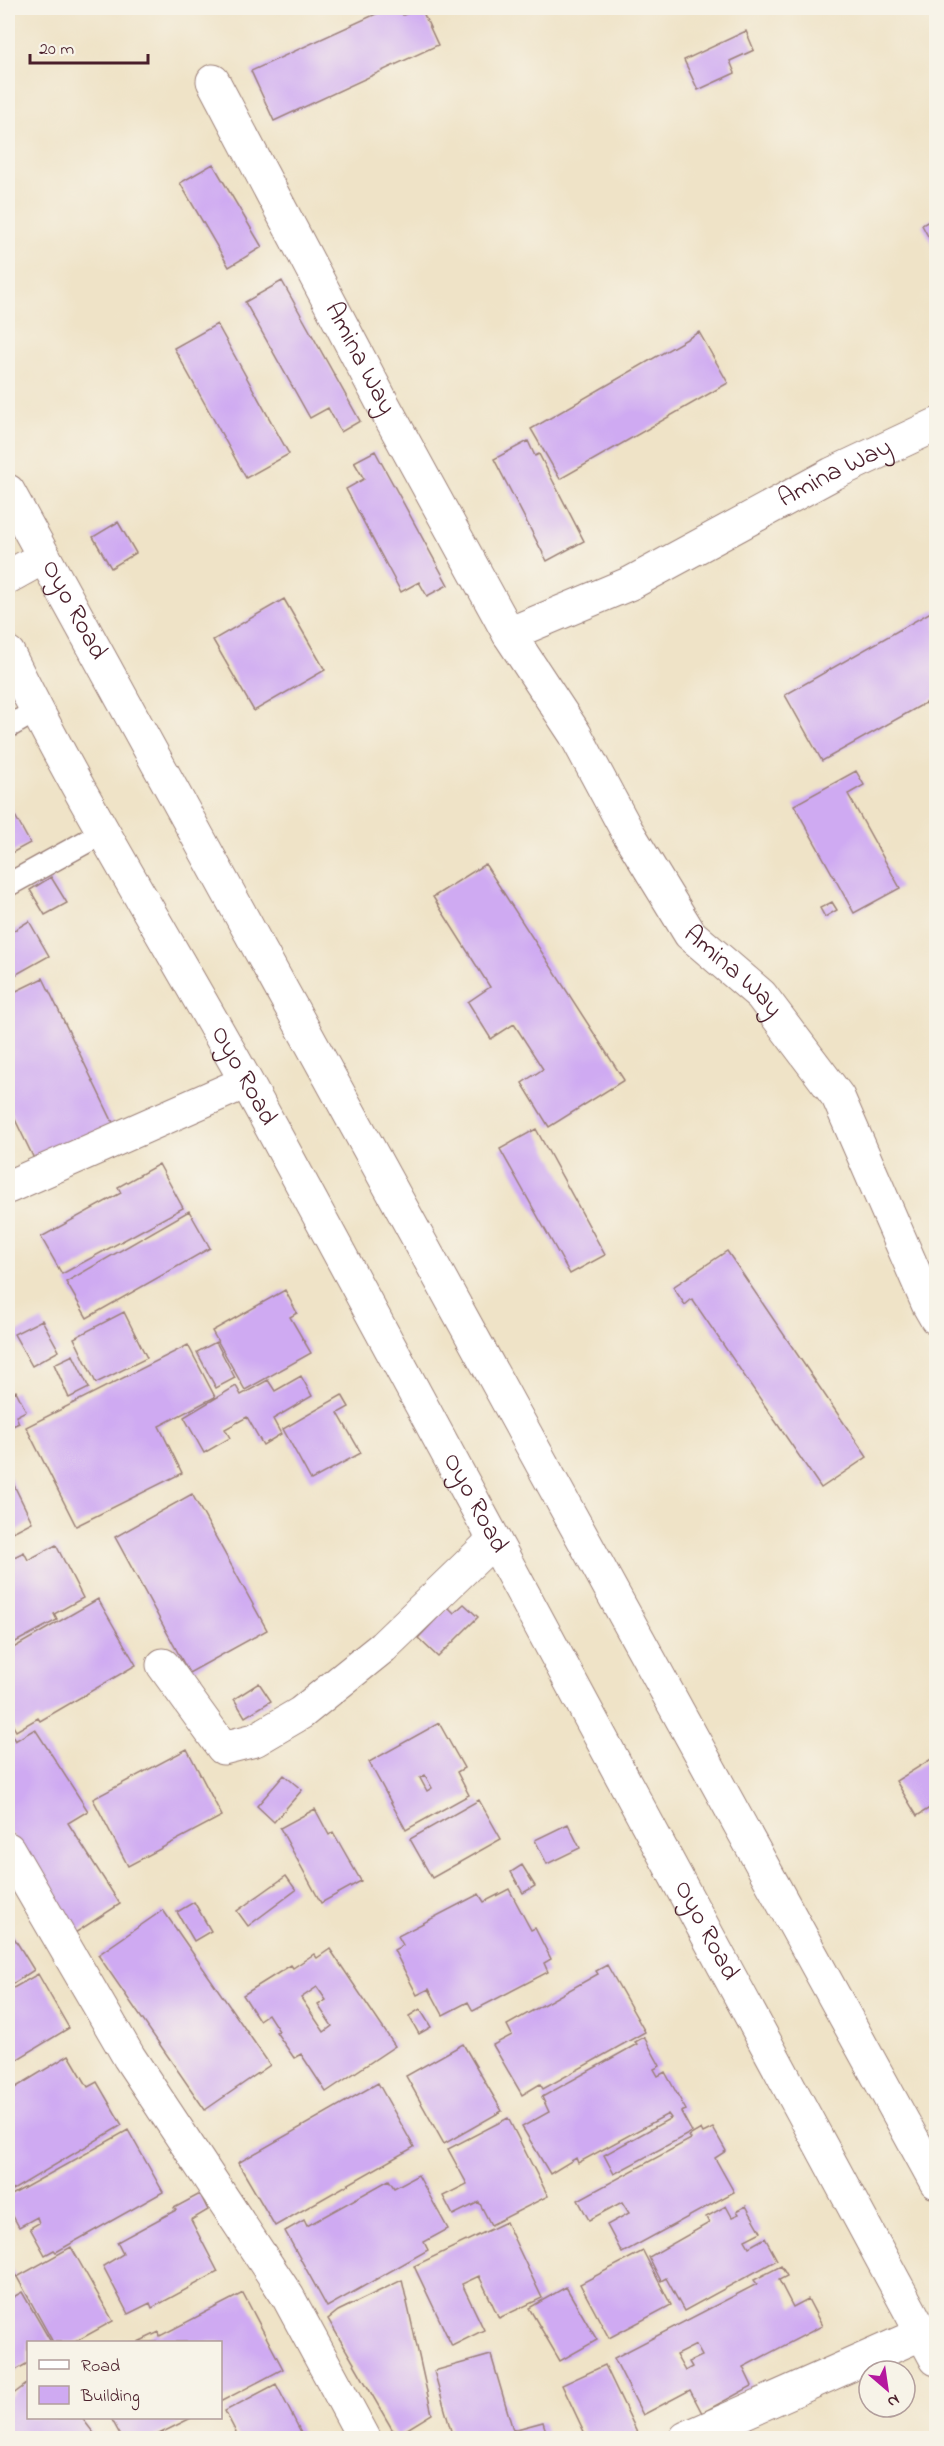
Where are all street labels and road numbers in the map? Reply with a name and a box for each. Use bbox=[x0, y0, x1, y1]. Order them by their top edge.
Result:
street label: Amina Way bbox=[314, 296, 405, 422]
street label: Amina Way bbox=[772, 429, 899, 519]
street label: Oyo Road bbox=[31, 553, 116, 667]
street label: Amina Way bbox=[674, 917, 791, 1026]
street label: Oyo Road bbox=[200, 1019, 286, 1133]
street label: Oyo Road bbox=[432, 1446, 517, 1561]
street label: Oyo Road bbox=[663, 1874, 748, 1988]

